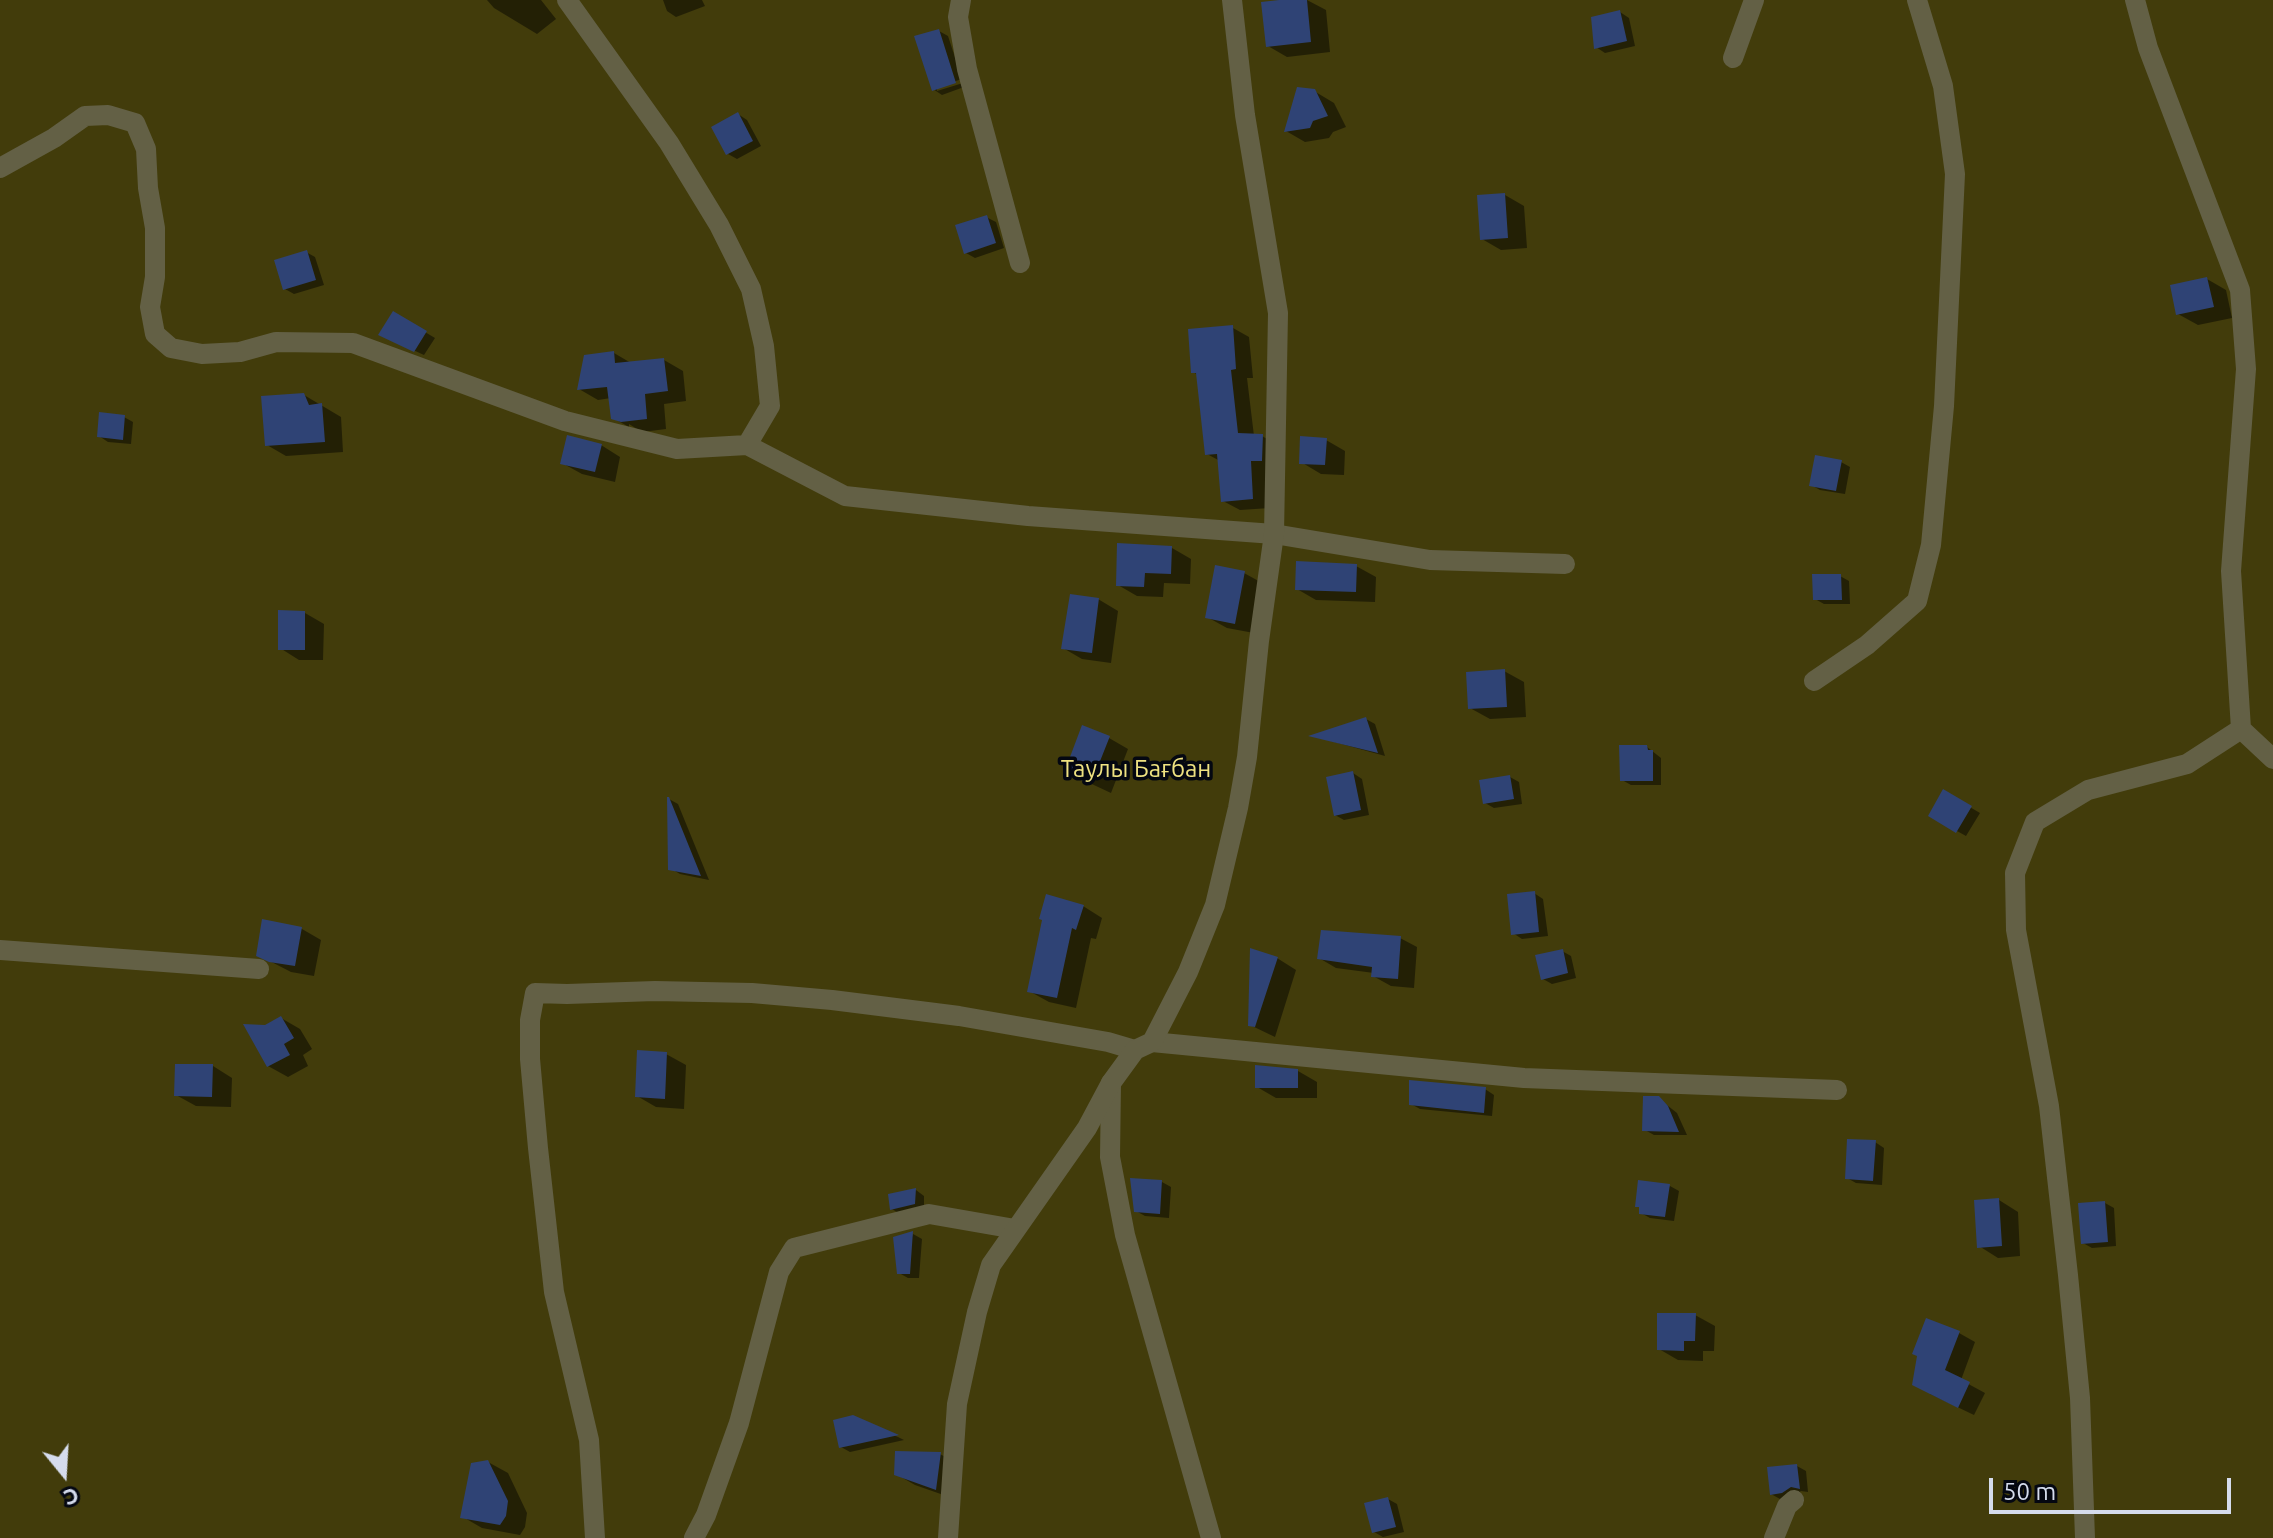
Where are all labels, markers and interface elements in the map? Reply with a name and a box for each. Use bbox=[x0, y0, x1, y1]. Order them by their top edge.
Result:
park label: Таулы Бағбан bbox=[1061, 755, 1211, 783]
north arrow bbox=[24, 1434, 104, 1514]
scale bar bbox=[1993, 1462, 2235, 1512]
text: 50 m bbox=[2003, 1478, 2056, 1505]
text: С bbox=[61, 1483, 82, 1511]

